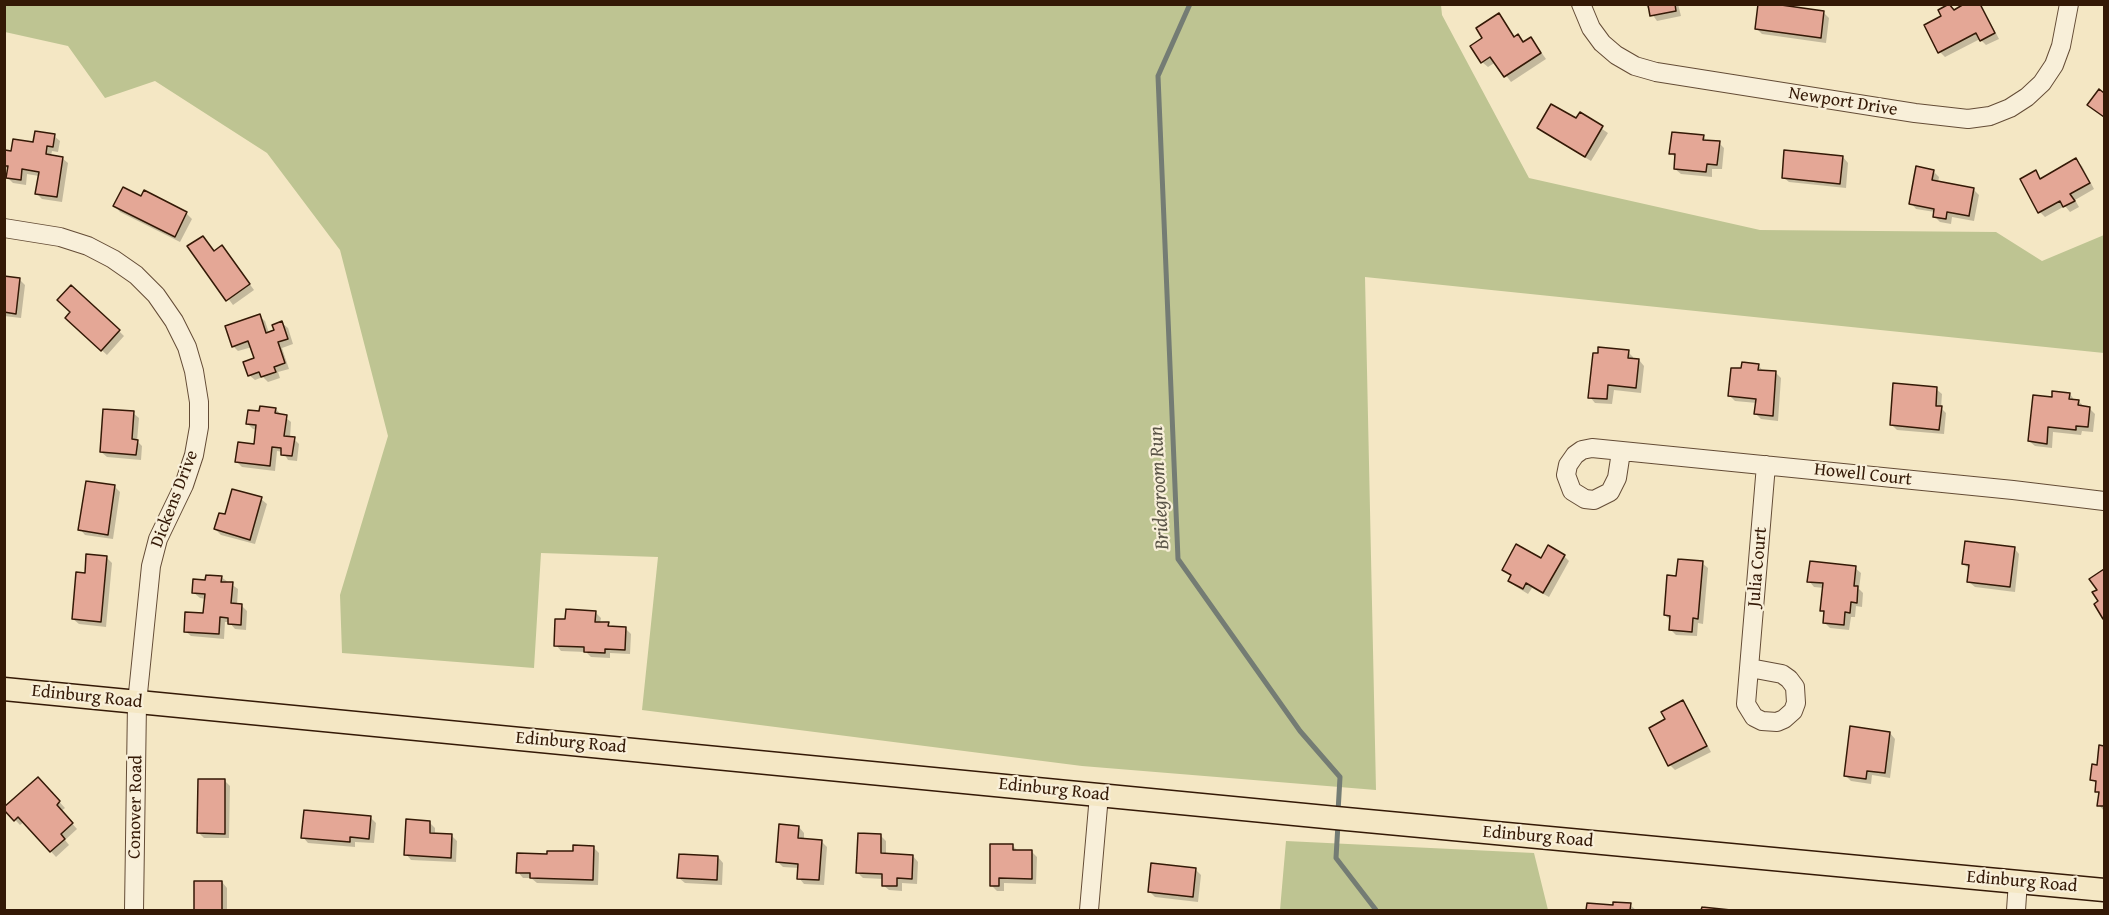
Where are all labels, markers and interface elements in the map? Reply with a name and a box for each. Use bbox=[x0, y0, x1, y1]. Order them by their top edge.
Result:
street label: Newport Drive bbox=[1787, 83, 1899, 121]
water label: Bridegroom Run bbox=[1145, 426, 1175, 550]
street label: Dickens Drive bbox=[147, 447, 203, 551]
street label: Howell Court bbox=[1813, 459, 1913, 491]
street label: Julia Court bbox=[1744, 526, 1772, 608]
street label: Edinburg Road bbox=[31, 680, 143, 714]
street label: Edinburg Road bbox=[515, 727, 627, 759]
street label: Conover Road bbox=[124, 755, 148, 859]
street label: Edinburg Road bbox=[998, 773, 1110, 807]
street label: Edinburg Road bbox=[1482, 821, 1594, 853]
street label: Edinburg Road bbox=[1966, 866, 2078, 898]

